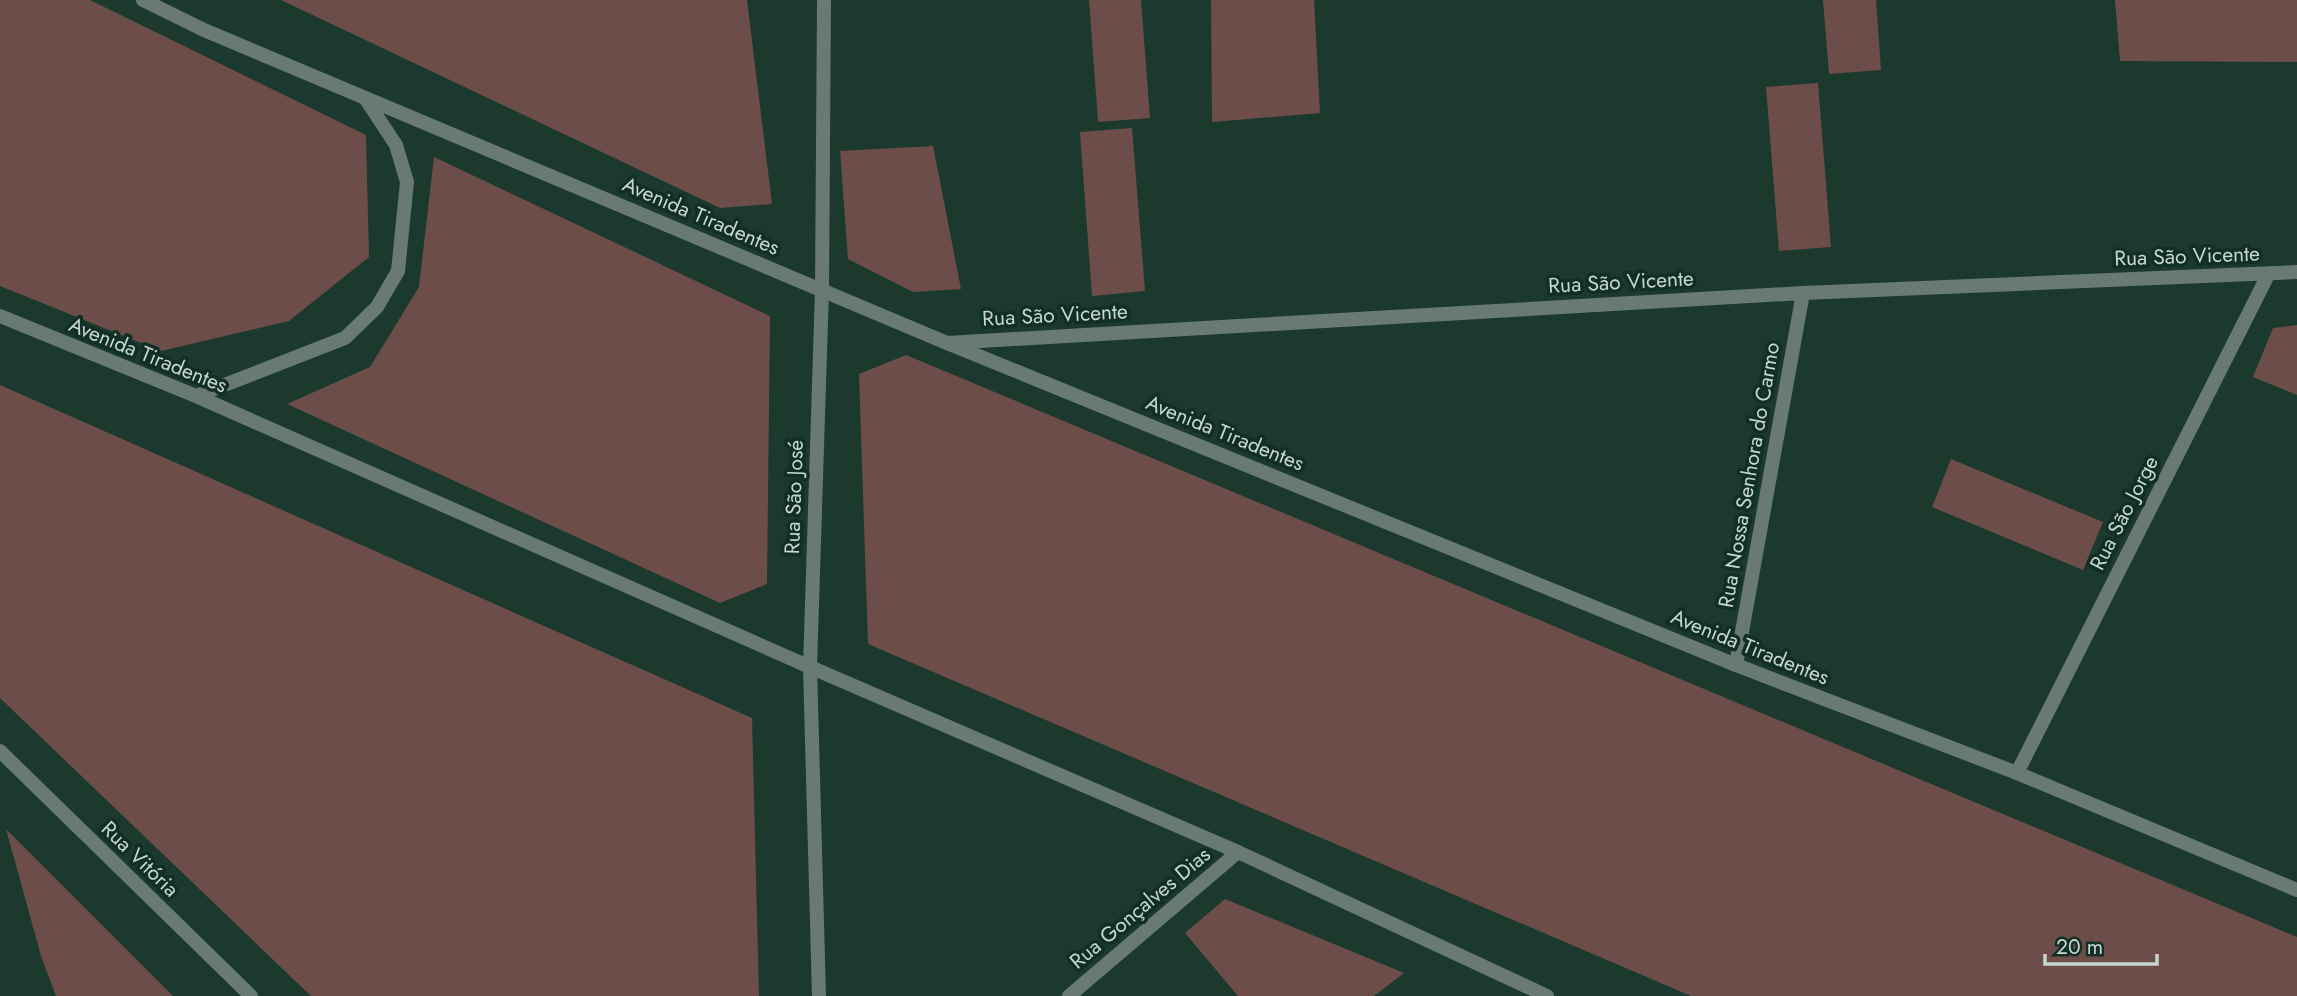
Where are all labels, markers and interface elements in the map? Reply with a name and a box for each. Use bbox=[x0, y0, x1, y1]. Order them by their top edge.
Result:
street label: Avenida Tiradentes bbox=[618, 169, 784, 263]
street label: Rua São Vicente bbox=[2114, 238, 2261, 274]
street label: Rua São Vicente bbox=[1547, 263, 1695, 301]
street label: Rua São Vicente bbox=[981, 296, 1129, 334]
street label: Avenida Tiradentes bbox=[64, 310, 232, 400]
street label: Rua Nossa Senhora do Carmo bbox=[1711, 340, 1787, 610]
street label: Avenida Tiradentes bbox=[1141, 388, 1309, 478]
street label: Rua São José bbox=[777, 439, 811, 555]
street label: Rua São Jorge bbox=[2082, 450, 2166, 575]
street label: Avenida Tiradentes bbox=[1666, 602, 1834, 692]
street label: Rua Vitória bbox=[94, 814, 186, 904]
street label: Rua Gonçalves Dias bbox=[1063, 840, 1217, 976]
scale bar bbox=[2045, 922, 2157, 966]
text: 20 m bbox=[2056, 932, 2103, 962]

